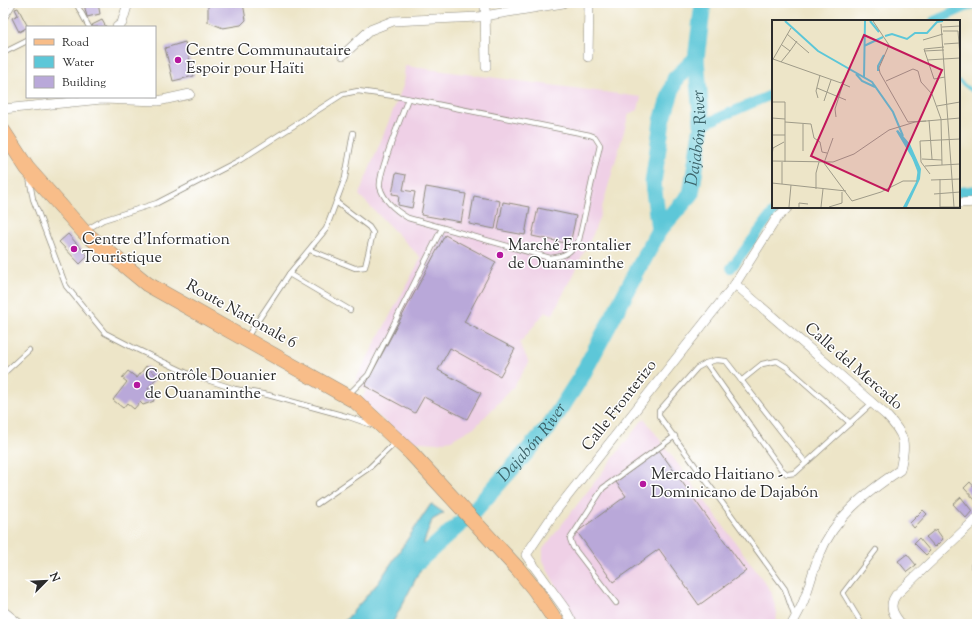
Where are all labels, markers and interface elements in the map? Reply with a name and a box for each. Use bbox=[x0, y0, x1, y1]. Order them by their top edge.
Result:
inset map bbox=[772, 20, 960, 208]
legend bbox=[26, 26, 156, 98]
text: Road bbox=[62, 34, 89, 52]
place label: Centre Communautaire Espoir pour Haïti bbox=[186, 40, 351, 81]
text: Water bbox=[62, 54, 95, 72]
marker: Centre Communautaire Espoir pour Haïti bbox=[173, 55, 183, 65]
text: Building bbox=[62, 74, 106, 92]
water label: Dajabón River bbox=[680, 89, 714, 188]
place label: Centre d'Information Touristique bbox=[82, 229, 230, 270]
place label: Marché Frontalier de Ouanaminthe bbox=[508, 235, 631, 276]
marker: Centre d'Information Touristique bbox=[69, 244, 79, 254]
marker: Marché Frontalier de Ouanaminthe bbox=[495, 250, 505, 260]
street label: Route Nationale 6 bbox=[181, 275, 301, 355]
street label: Calle del Mercado bbox=[799, 318, 907, 416]
street label: Calle Fronterizo bbox=[577, 355, 663, 457]
place label: Contrôle Douanier de Ouanaminthe bbox=[145, 365, 276, 406]
marker: Contrôle Douanier de Ouanaminthe bbox=[132, 380, 142, 390]
water label: Dajabón River bbox=[493, 398, 573, 488]
place label: Mercado Haitiano - Dominicano de Dajabón bbox=[651, 464, 819, 505]
marker: Mercado Haitiano - Dominicano de Dajabón bbox=[638, 479, 648, 489]
north arrow bbox=[26, 561, 66, 601]
text: N bbox=[45, 569, 63, 585]

